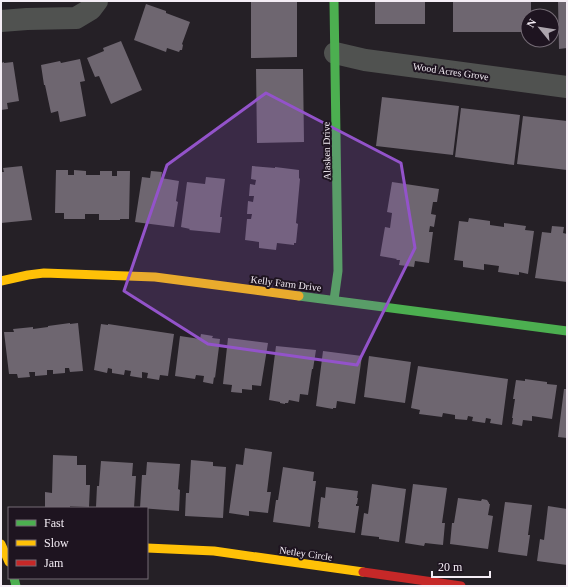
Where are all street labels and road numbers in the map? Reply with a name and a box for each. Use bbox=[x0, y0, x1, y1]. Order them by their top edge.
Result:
street label: Wood Acres Grove bbox=[412, 61, 490, 82]
street label: Alasken Drive bbox=[320, 121, 333, 180]
street label: Kelly Farm Drive bbox=[250, 274, 322, 293]
street label: Netley Circle bbox=[279, 544, 334, 563]

